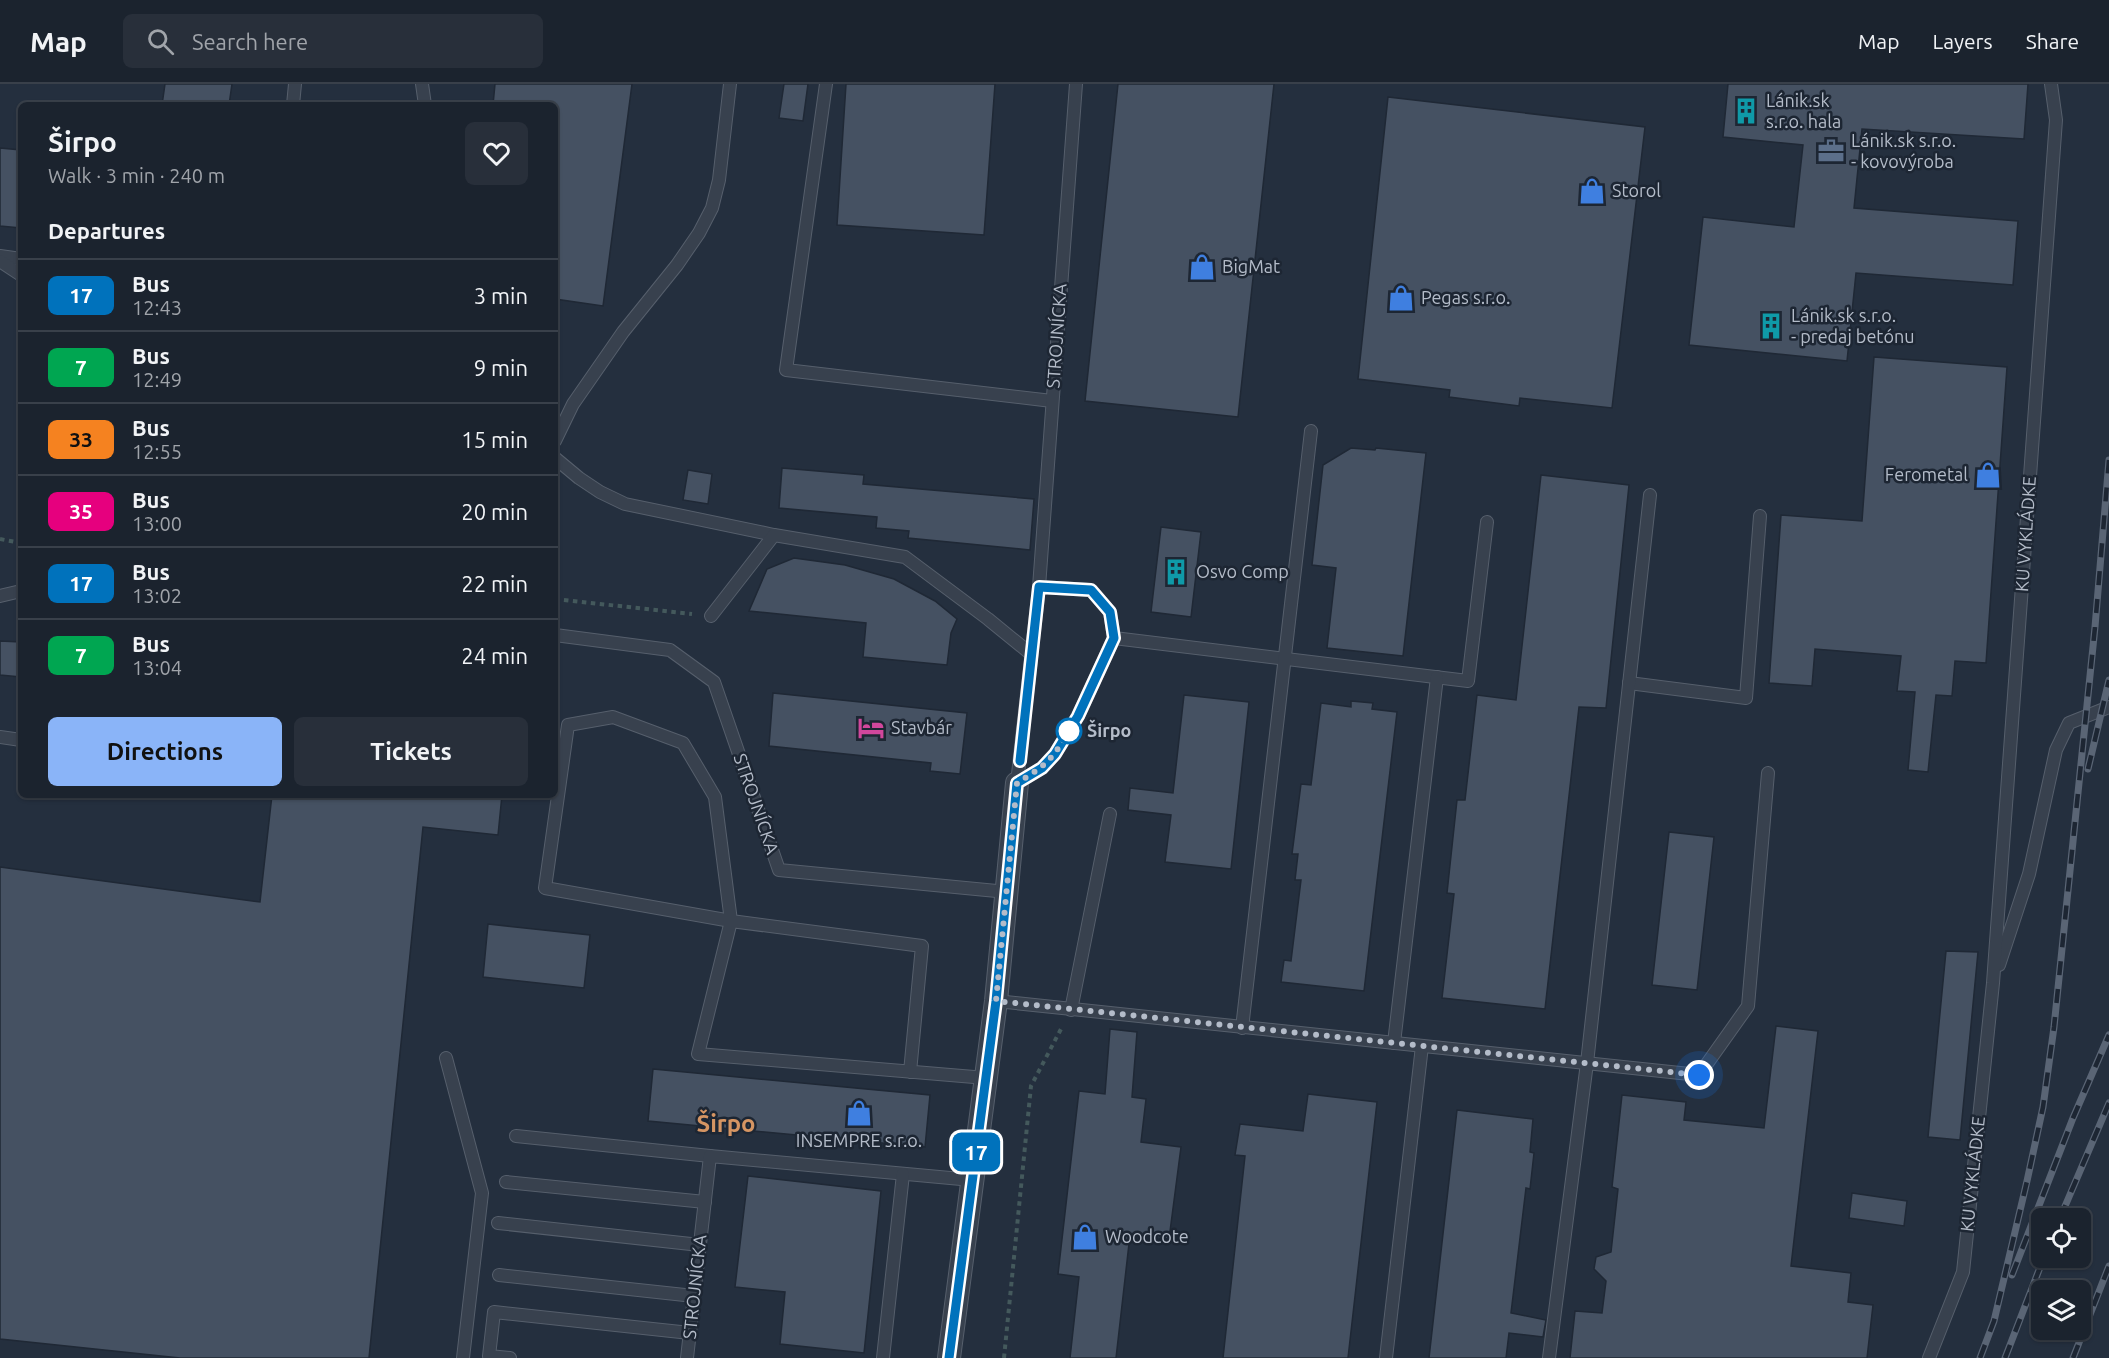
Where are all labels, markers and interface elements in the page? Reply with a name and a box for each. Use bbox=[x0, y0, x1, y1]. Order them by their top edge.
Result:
search box bbox=[123, 14, 543, 68]
icon: search bbox=[144, 25, 177, 58]
text: Map bbox=[30, 26, 87, 57]
text: Search here bbox=[192, 29, 308, 54]
text: Map bbox=[1858, 29, 1899, 53]
text: Layers bbox=[1932, 29, 1993, 53]
text: Share bbox=[2026, 29, 2079, 53]
place label: Lánik.sk s.r.o. hala bbox=[1766, 90, 1841, 131]
building icon: Lánik.sk s.r.o. hala bbox=[1731, 96, 1761, 126]
button: heart bbox=[465, 122, 528, 185]
text: Širpo bbox=[48, 126, 117, 157]
place label: Lánik.sk s.r.o. - kovovýroba bbox=[1851, 130, 1956, 171]
office icon: Lánik.sk s.r.o. - kovovýroba bbox=[1816, 136, 1846, 166]
text: Walk · 3 min · 240 m bbox=[48, 164, 225, 187]
shop icon: Storol bbox=[1577, 176, 1607, 206]
place label: Storol bbox=[1612, 180, 1661, 200]
text: Departures bbox=[48, 218, 165, 243]
shop icon: BigMat bbox=[1187, 252, 1217, 282]
place label: BigMat bbox=[1222, 256, 1280, 276]
text: Bus bbox=[132, 271, 170, 296]
text: 17 bbox=[69, 283, 93, 307]
text: 3 min bbox=[474, 283, 528, 308]
street label: STROJNÍCKA bbox=[1041, 283, 1070, 389]
shop icon: Pegas s.r.o. bbox=[1386, 283, 1416, 313]
place label: Pegas s.r.o. bbox=[1421, 287, 1510, 307]
text: 12:43 bbox=[132, 296, 182, 319]
place label: Lánik.sk s.r.o. - predaj betónu bbox=[1791, 305, 1914, 346]
building icon: Lánik.sk s.r.o. - predaj betónu bbox=[1756, 311, 1786, 341]
text: Bus bbox=[132, 343, 170, 368]
text: 7 bbox=[75, 355, 87, 379]
text: 9 min bbox=[474, 355, 528, 380]
text: 12:49 bbox=[132, 368, 182, 391]
text: Bus bbox=[132, 415, 170, 440]
text: 33 bbox=[69, 427, 93, 451]
text: 15 min bbox=[461, 427, 528, 452]
text: 12:55 bbox=[132, 440, 182, 463]
shop icon: Ferometal bbox=[1973, 460, 2003, 490]
place label: Ferometal bbox=[1885, 464, 1968, 484]
street label: KU VYKLÁDKE bbox=[2010, 475, 2039, 592]
text: Bus bbox=[132, 487, 170, 512]
text: 35 bbox=[69, 499, 93, 523]
text: 20 min bbox=[461, 499, 528, 524]
text: 13:00 bbox=[132, 512, 182, 535]
building icon: Osvo Comp bbox=[1161, 557, 1191, 587]
text: Bus bbox=[132, 559, 170, 584]
place label: Osvo Comp bbox=[1196, 561, 1289, 581]
text: 17 bbox=[69, 571, 93, 595]
text: 22 min bbox=[461, 571, 528, 596]
text: 13:02 bbox=[132, 584, 182, 607]
text: Bus bbox=[132, 631, 170, 656]
text: 7 bbox=[75, 643, 87, 667]
text: 24 min bbox=[461, 643, 528, 668]
text: 13:04 bbox=[132, 656, 182, 679]
hotel icon: Stavbár bbox=[856, 713, 886, 743]
button: Directions bbox=[48, 717, 282, 786]
button: Tickets bbox=[294, 717, 528, 786]
place label: Stavbár bbox=[891, 717, 952, 737]
marker: Širpo bbox=[1056, 718, 1082, 744]
place label: Širpo bbox=[1087, 719, 1131, 740]
street label: STROJNÍCKA bbox=[730, 750, 785, 857]
your location bbox=[1684, 1060, 1714, 1090]
shop icon: INSEMPRE s.r.o. bbox=[844, 1098, 874, 1128]
district label: Širpo bbox=[697, 1109, 756, 1137]
street label: KU VYKLÁDKE bbox=[1955, 1115, 1988, 1233]
place label: INSEMPRE s.r.o. bbox=[796, 1130, 922, 1150]
line badge: 17 bbox=[949, 1132, 1003, 1172]
text: 17 bbox=[964, 1140, 988, 1164]
map controls bbox=[2031, 1208, 2091, 1340]
button: locate bbox=[2031, 1208, 2091, 1268]
shop icon: Woodcote bbox=[1070, 1222, 1100, 1252]
place label: Woodcote bbox=[1105, 1226, 1189, 1246]
street label: STROJNÍCKA bbox=[678, 1233, 709, 1340]
button: layers bbox=[2031, 1280, 2091, 1340]

